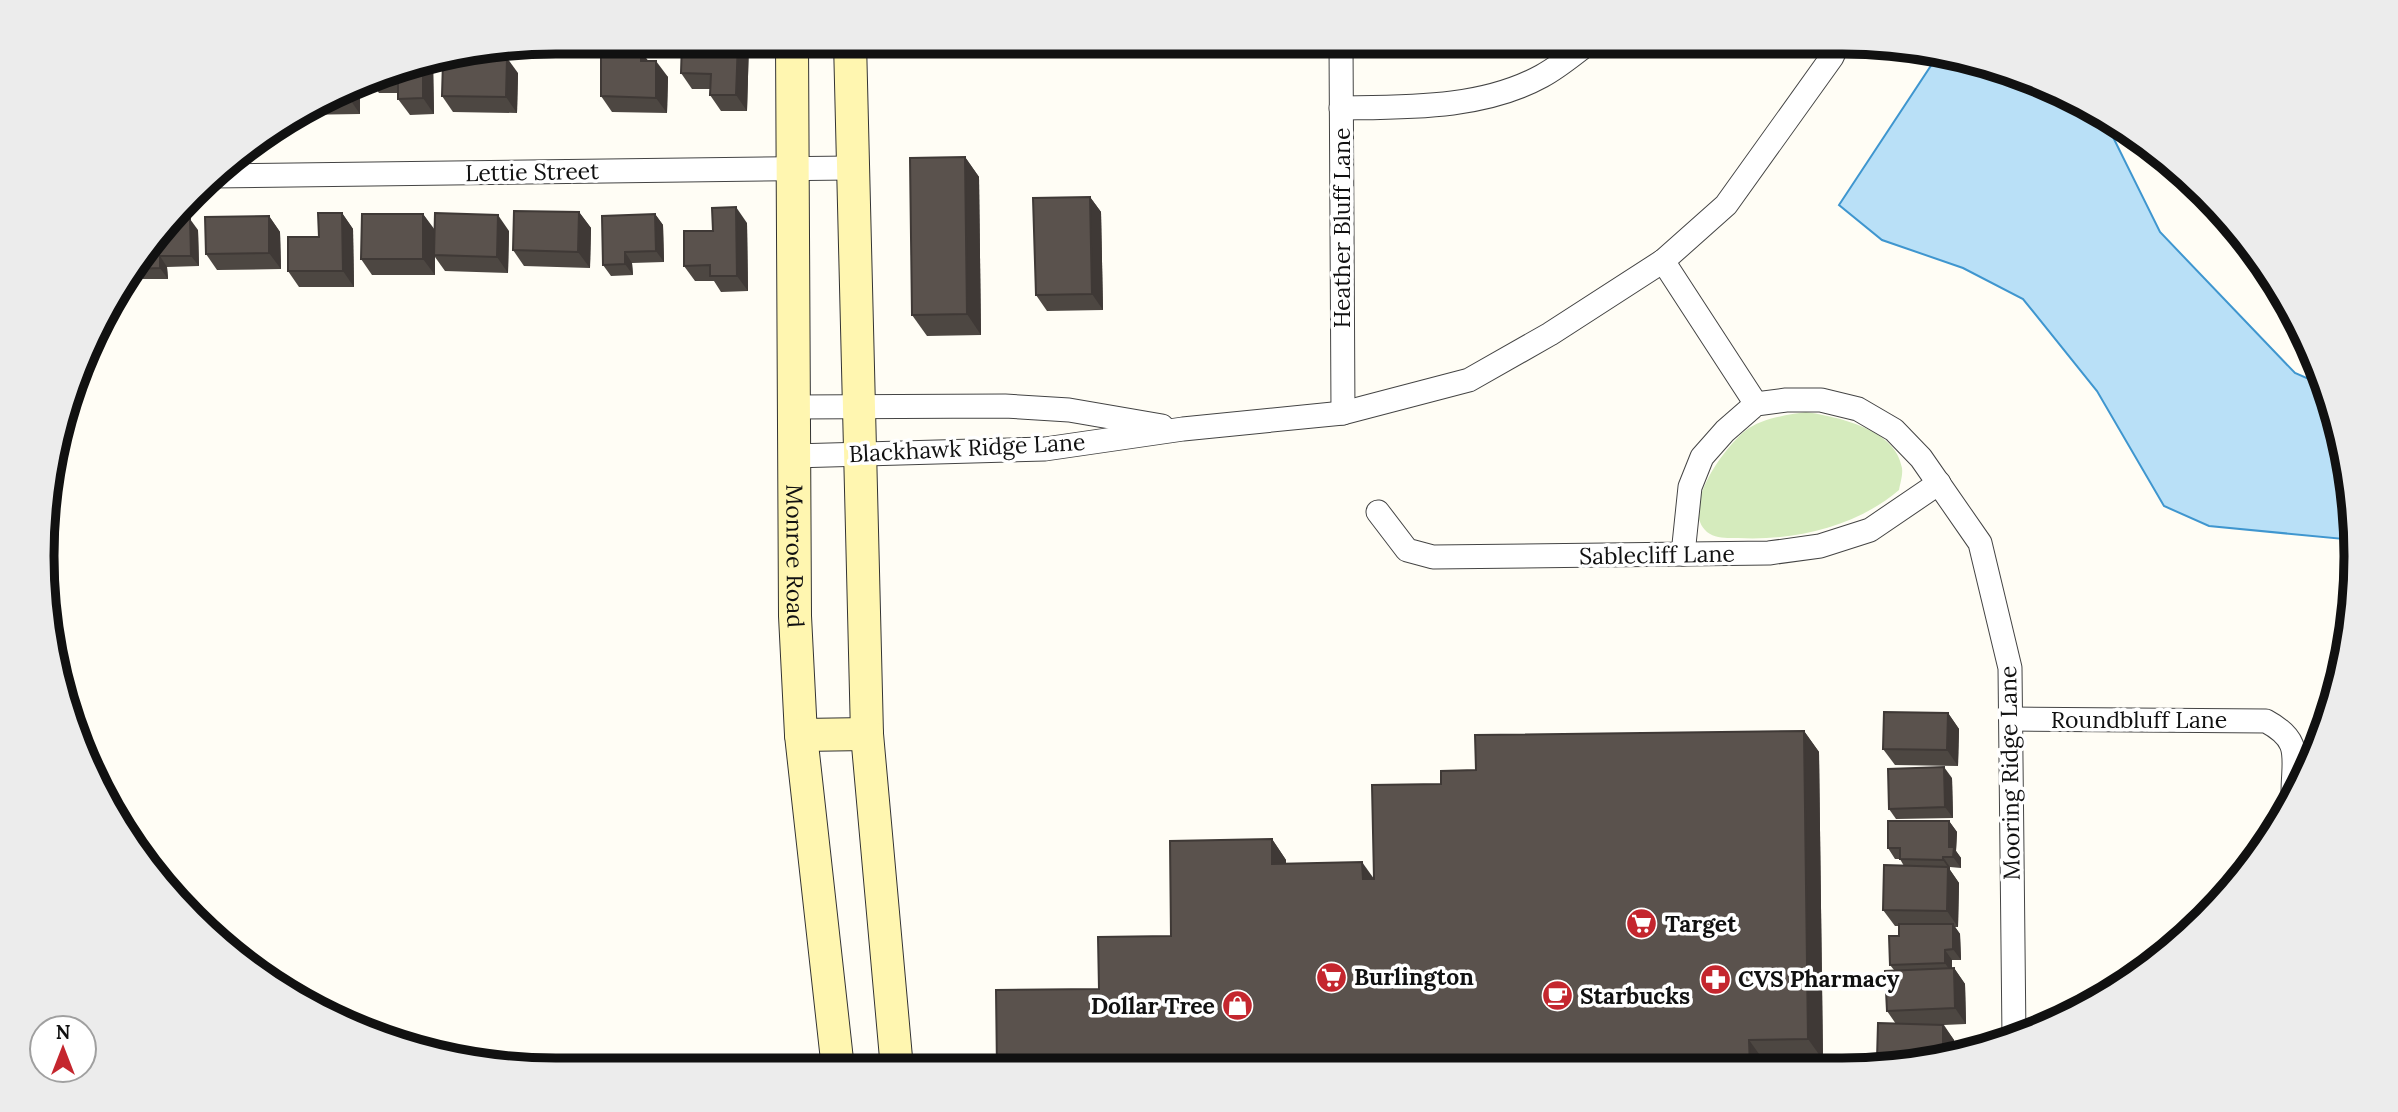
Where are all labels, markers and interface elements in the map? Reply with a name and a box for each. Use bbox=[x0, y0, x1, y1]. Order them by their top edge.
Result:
street label: Heather Bluff Lane bbox=[1327, 128, 1356, 328]
street label: Lettie Street bbox=[465, 156, 599, 187]
street label: Blackhawk Ridge Lane bbox=[848, 427, 1086, 468]
street label: Monroe Road bbox=[780, 484, 811, 629]
street label: Sablecliff Lane bbox=[1579, 539, 1735, 570]
street label: Mooring Ridge Lane bbox=[1993, 665, 2026, 881]
street label: Roundbluff Lane bbox=[2051, 705, 2227, 734]
supermarket icon: Target bbox=[1625, 907, 1659, 941]
place label: Target bbox=[1665, 909, 1737, 938]
supermarket icon: Burlington bbox=[1314, 960, 1348, 994]
place label: Burlington bbox=[1354, 962, 1474, 991]
pharmacy icon: CVS Pharmacy bbox=[1698, 962, 1732, 996]
place label: CVS Pharmacy bbox=[1738, 964, 1900, 993]
cafe icon: Starbucks bbox=[1540, 979, 1574, 1013]
place label: Starbucks bbox=[1580, 981, 1690, 1010]
shop icon: Dollar Tree bbox=[1221, 989, 1255, 1023]
place label: Dollar Tree bbox=[1091, 991, 1215, 1020]
north arrow bbox=[28, 1014, 98, 1084]
text: N bbox=[56, 1020, 71, 1044]

